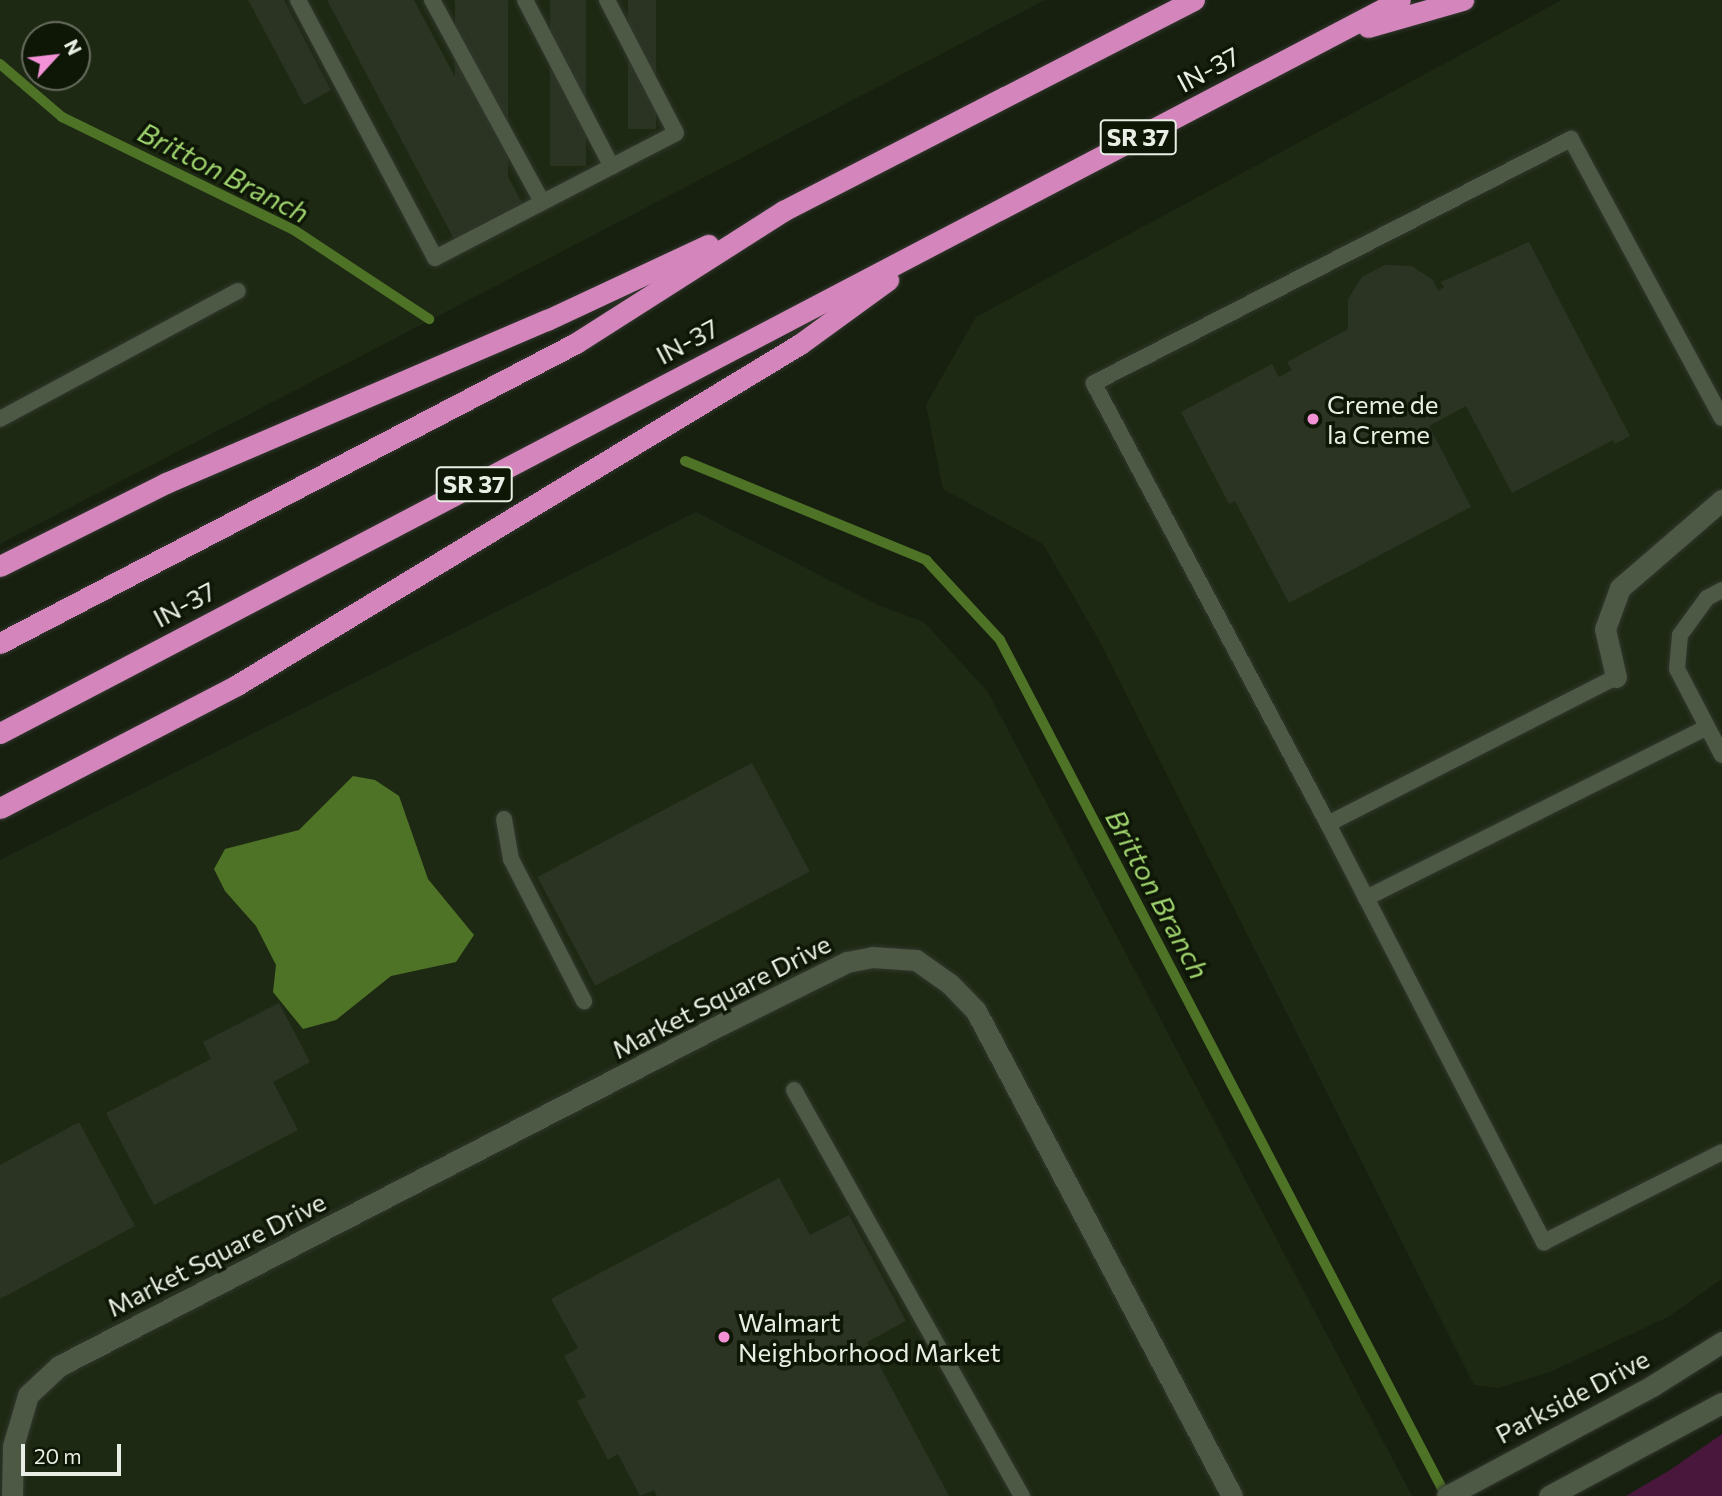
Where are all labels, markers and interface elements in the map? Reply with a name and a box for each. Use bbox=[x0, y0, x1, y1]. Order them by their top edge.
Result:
north arrow bbox=[21, 21, 91, 91]
text: N bbox=[60, 36, 87, 59]
street label: IN-37 bbox=[1171, 40, 1245, 98]
water label: Britton Branch bbox=[133, 115, 315, 229]
road number: SR 37 bbox=[1100, 117, 1176, 158]
street label: IN-37 bbox=[650, 312, 724, 370]
place label: Creme de la Creme bbox=[1327, 388, 1439, 450]
marker: Creme de la Creme bbox=[1305, 411, 1321, 427]
road number: SR 37 bbox=[435, 463, 512, 504]
street label: IN-37 bbox=[147, 575, 221, 633]
water label: Britton Branch bbox=[1099, 804, 1217, 984]
street label: Market Square Drive bbox=[606, 927, 836, 1065]
street label: Market Square Drive bbox=[101, 1185, 331, 1323]
place label: Walmart Neighborhood Market bbox=[738, 1306, 1001, 1368]
marker: Walmart Neighborhood Market bbox=[716, 1329, 732, 1345]
street label: Parkside Drive bbox=[1490, 1342, 1654, 1450]
scale bar bbox=[24, 1430, 124, 1474]
text: 20 m bbox=[34, 1443, 82, 1468]

